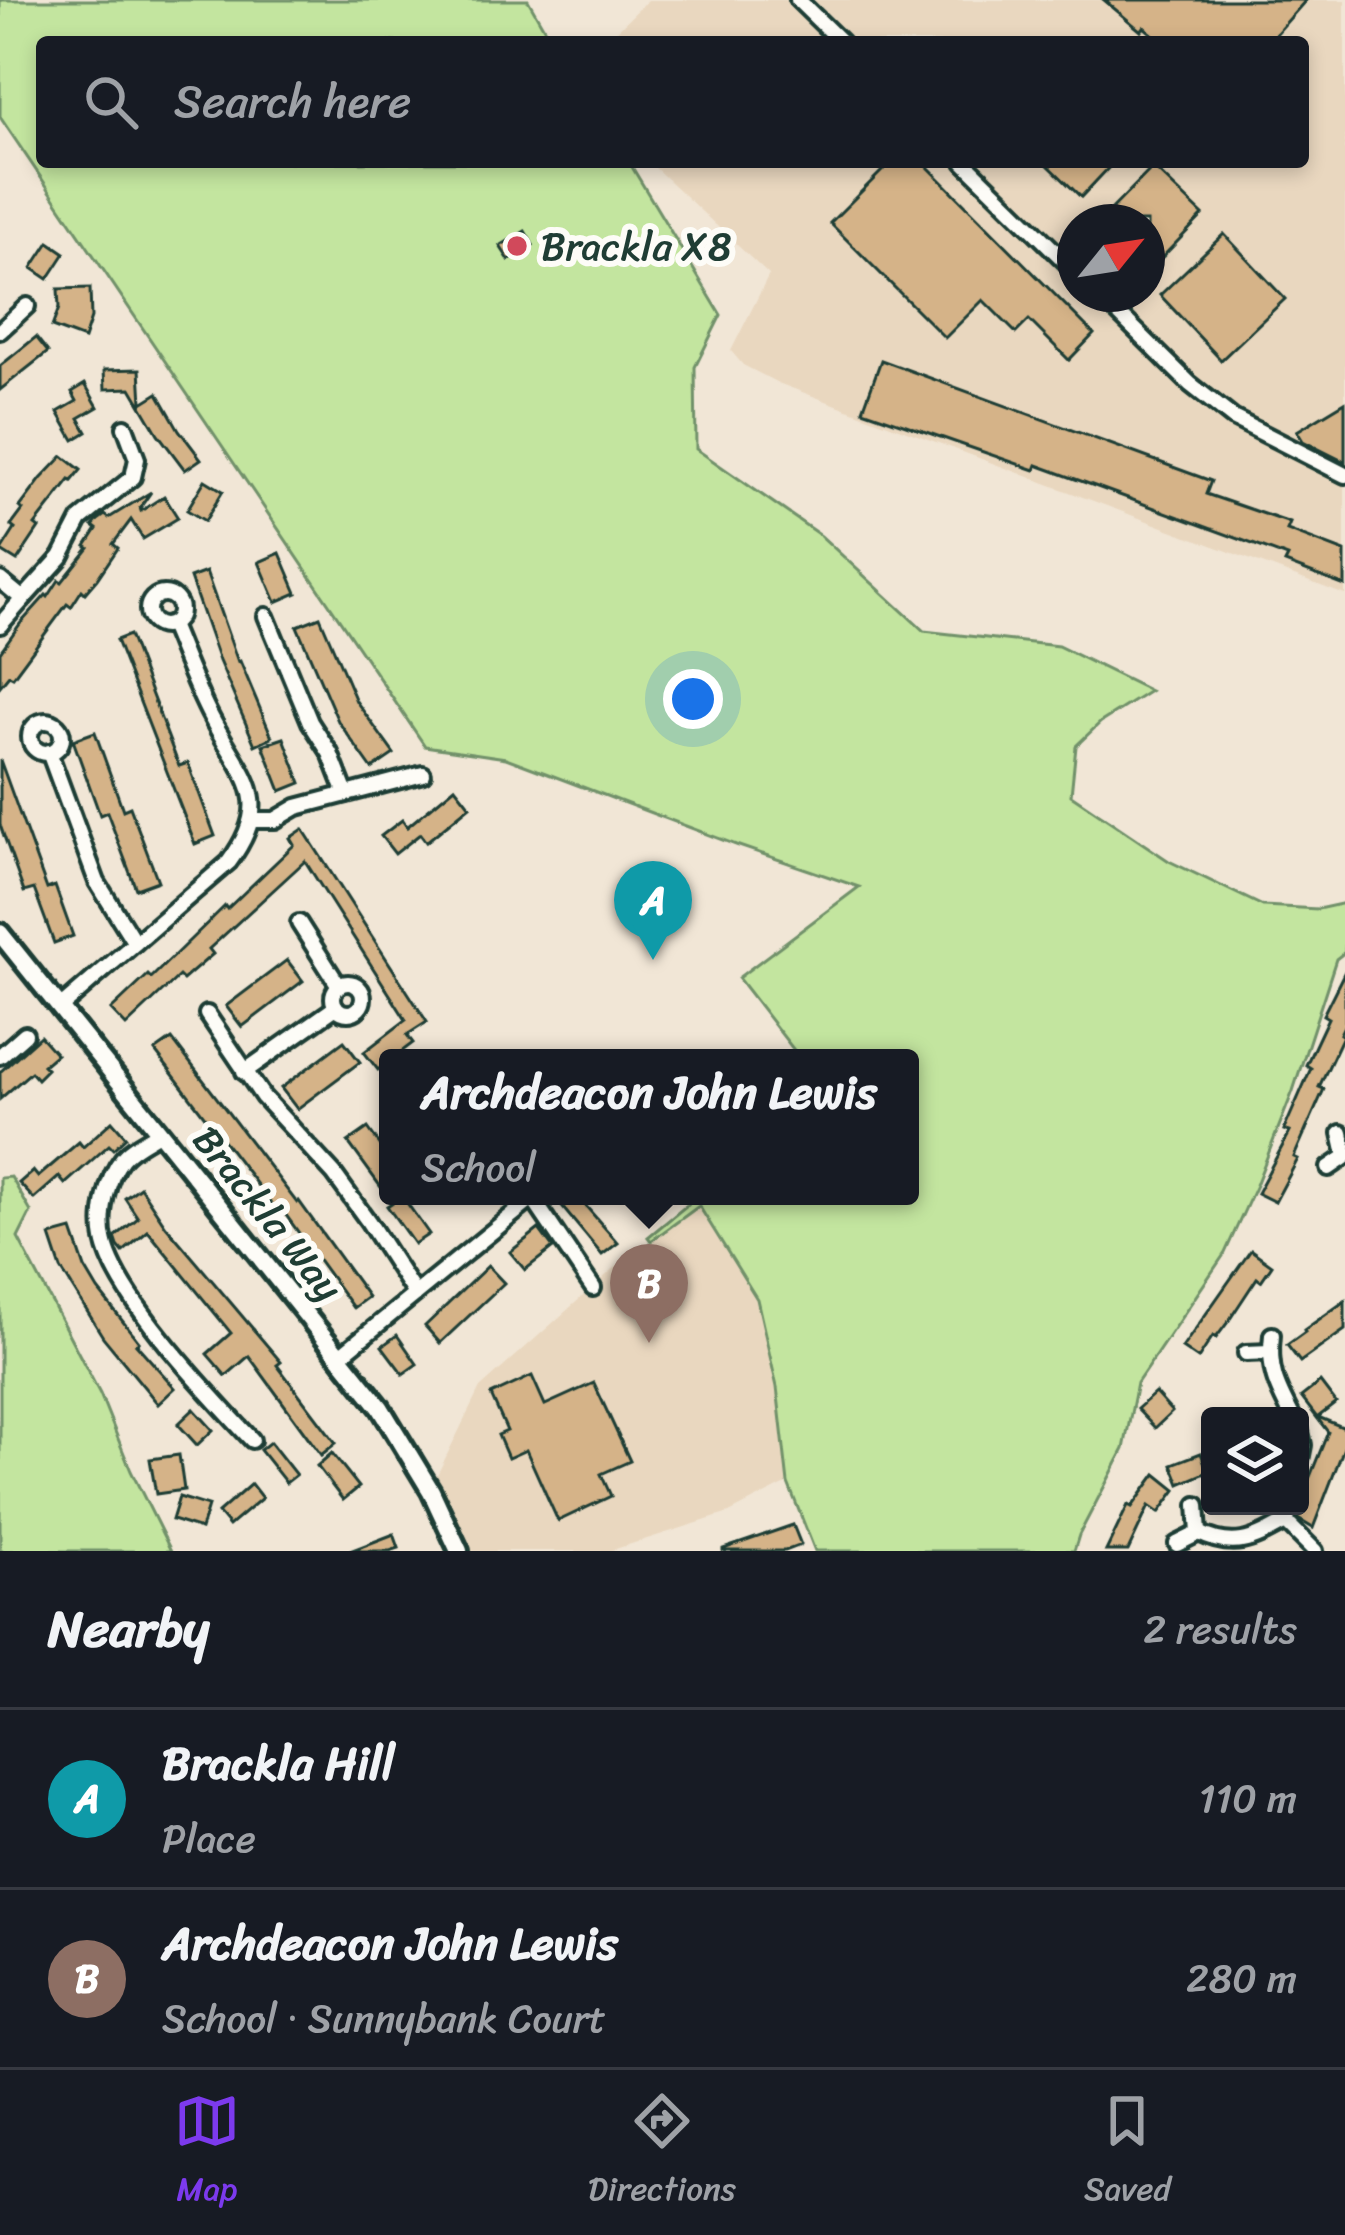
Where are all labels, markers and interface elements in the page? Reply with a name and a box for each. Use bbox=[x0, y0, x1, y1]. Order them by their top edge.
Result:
search box bbox=[36, 36, 1309, 168]
text: Search here bbox=[174, 62, 411, 142]
icon: search bbox=[78, 69, 144, 135]
north arrow bbox=[1057, 204, 1165, 312]
place label: Brackla X8 bbox=[541, 212, 731, 281]
marker: Brackla X8 bbox=[504, 233, 530, 259]
your location bbox=[663, 669, 723, 729]
pin: A bbox=[614, 861, 692, 960]
popup bbox=[379, 1049, 919, 1205]
text: Archdeacon John Lewis bbox=[421, 1053, 877, 1133]
street label: Brackla Way bbox=[175, 1109, 362, 1317]
text: School bbox=[421, 1133, 536, 1202]
pin: B bbox=[610, 1244, 688, 1343]
map controls bbox=[1201, 1407, 1309, 1515]
button: layers bbox=[1201, 1407, 1309, 1515]
text: Nearby bbox=[48, 1584, 209, 1674]
text: 2 results bbox=[1143, 1595, 1297, 1664]
text: Brackla Hill bbox=[162, 1724, 395, 1804]
text: A bbox=[74, 1764, 100, 1833]
text: 110 m bbox=[1199, 1764, 1297, 1833]
text: Place bbox=[162, 1804, 256, 1873]
text: Archdeacon John Lewis bbox=[162, 1904, 618, 1984]
text: B bbox=[75, 1944, 99, 2013]
text: 280 m bbox=[1186, 1944, 1297, 2013]
text: School · Sunnybank Court bbox=[162, 1984, 606, 2053]
tab: Map bbox=[174, 2088, 240, 2218]
tab: Directions bbox=[588, 2088, 736, 2218]
tab: Saved bbox=[1084, 2088, 1171, 2218]

